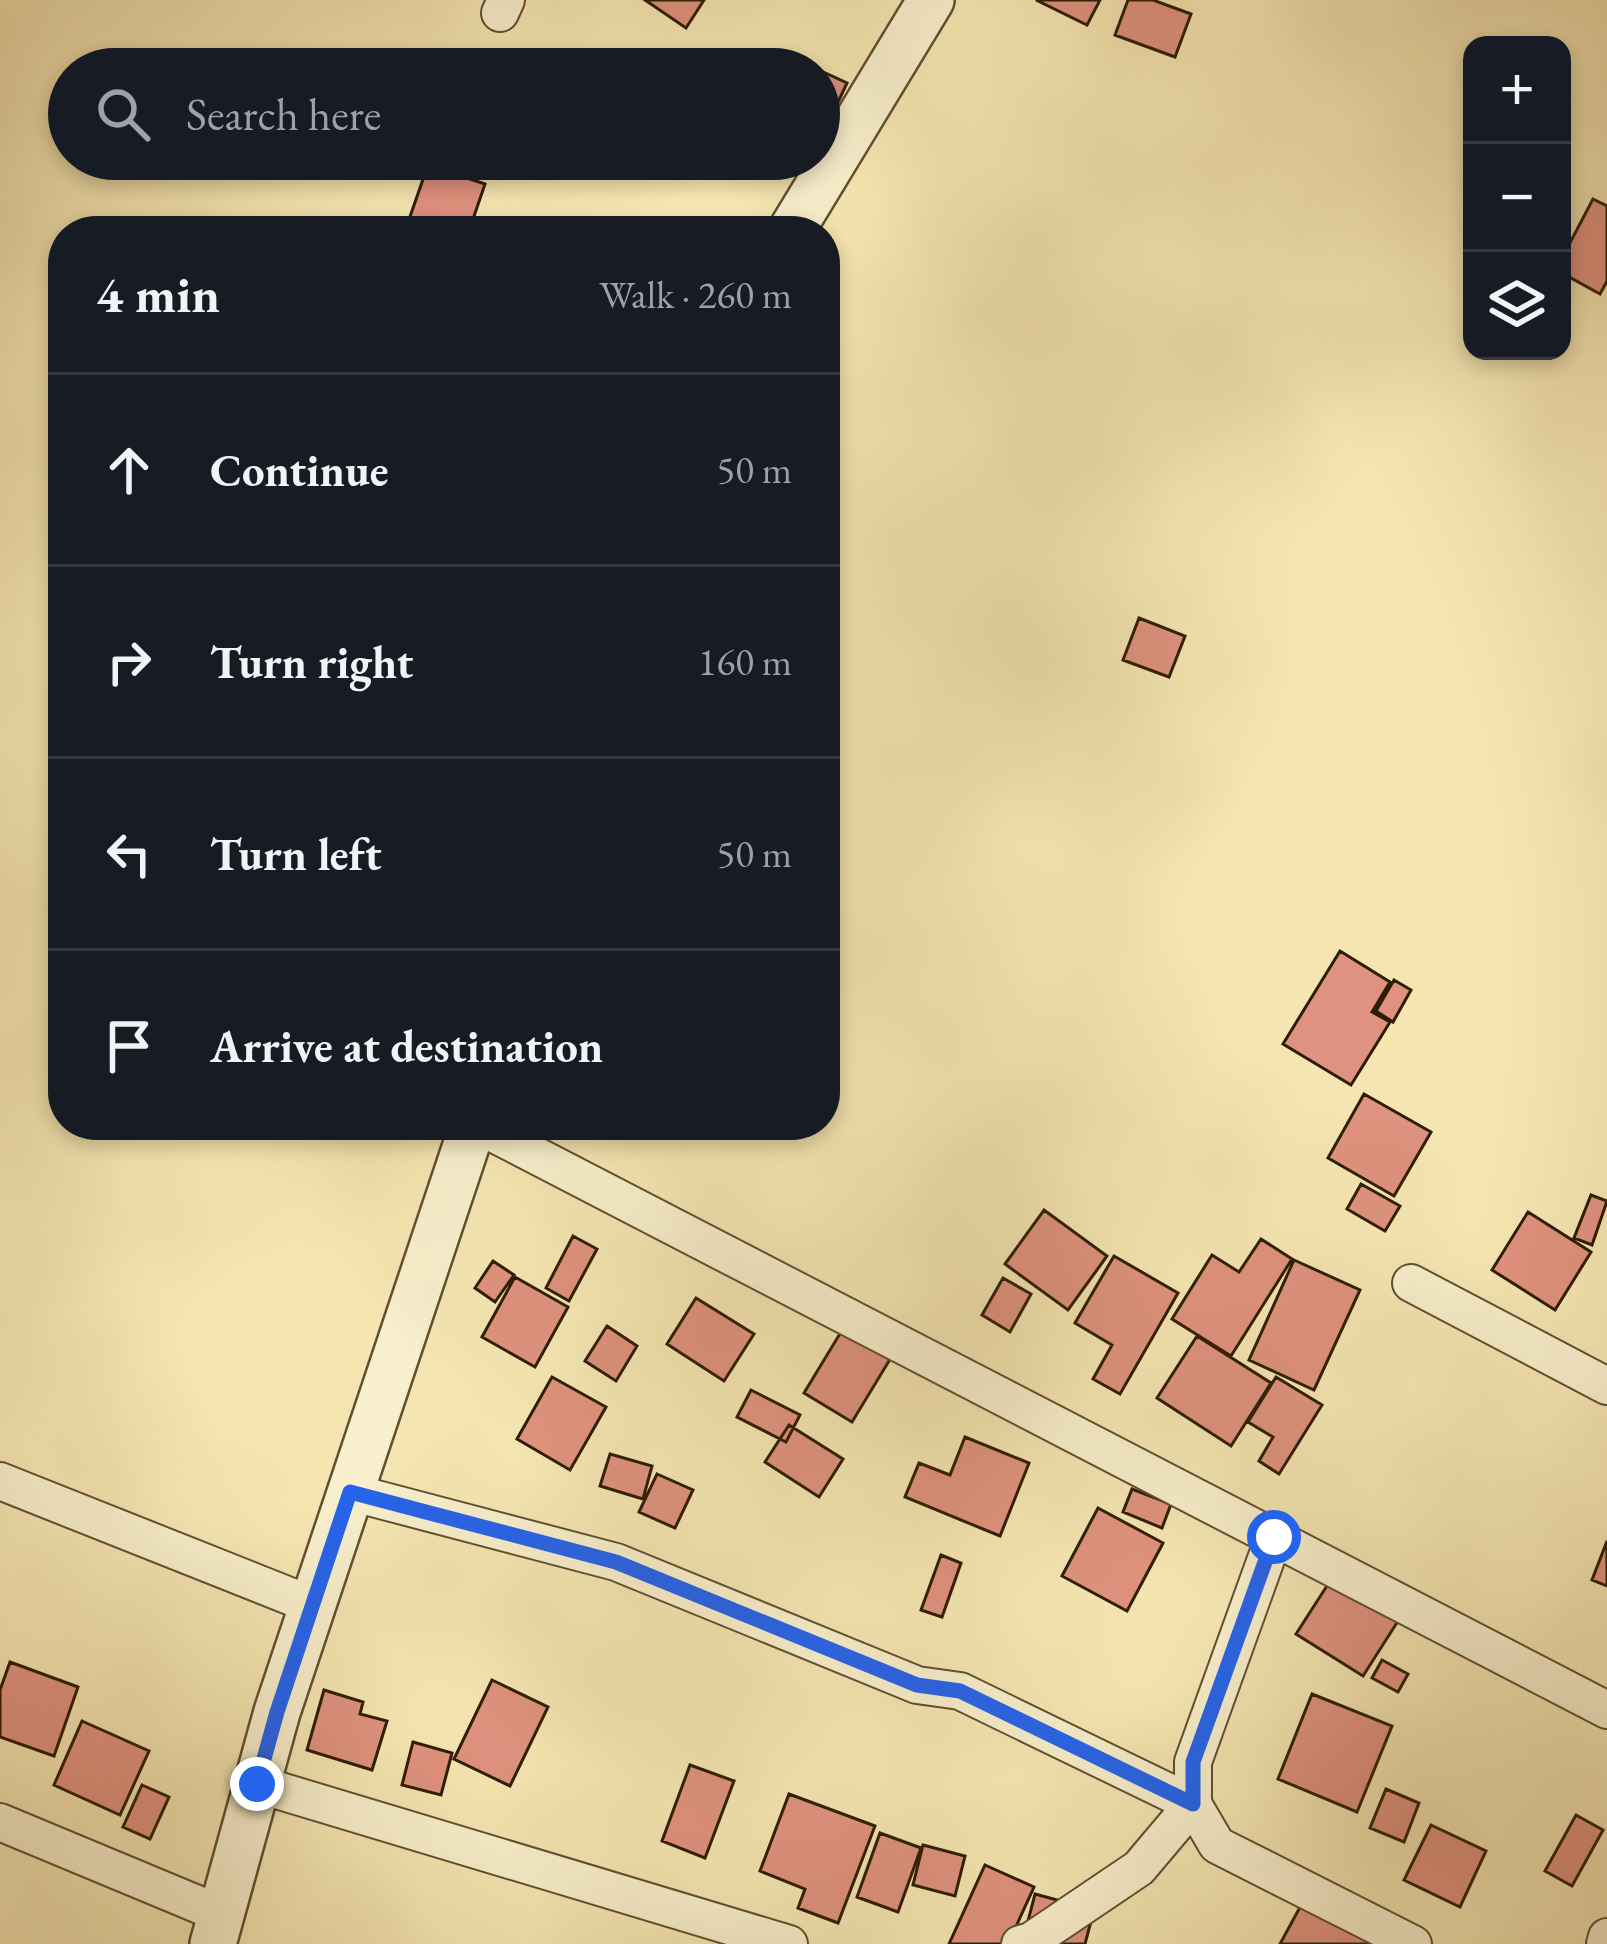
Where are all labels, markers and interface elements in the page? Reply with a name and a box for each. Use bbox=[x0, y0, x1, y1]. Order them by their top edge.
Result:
map controls bbox=[1463, 36, 1571, 360]
button: + bbox=[1463, 36, 1571, 144]
search box bbox=[48, 48, 840, 180]
icon: search bbox=[90, 81, 156, 147]
text: Search here bbox=[186, 85, 381, 143]
button: − bbox=[1463, 144, 1571, 252]
button: layers bbox=[1463, 252, 1571, 360]
text: 4 min bbox=[96, 261, 220, 327]
text: Walk · 260 m bbox=[599, 269, 792, 320]
icon: ahead bbox=[96, 437, 162, 503]
text: Continue bbox=[210, 441, 388, 499]
text: 50 m bbox=[716, 444, 792, 495]
icon: right bbox=[96, 629, 162, 695]
text: Turn right bbox=[210, 633, 413, 691]
text: 160 m bbox=[698, 636, 792, 687]
icon: left bbox=[96, 821, 162, 887]
text: Turn left bbox=[210, 825, 382, 883]
text: 50 m bbox=[716, 828, 792, 879]
icon: arrive bbox=[96, 1013, 162, 1079]
text: Arrive at destination bbox=[210, 1017, 603, 1075]
route start bbox=[1247, 1510, 1301, 1564]
route end bbox=[230, 1757, 284, 1811]

